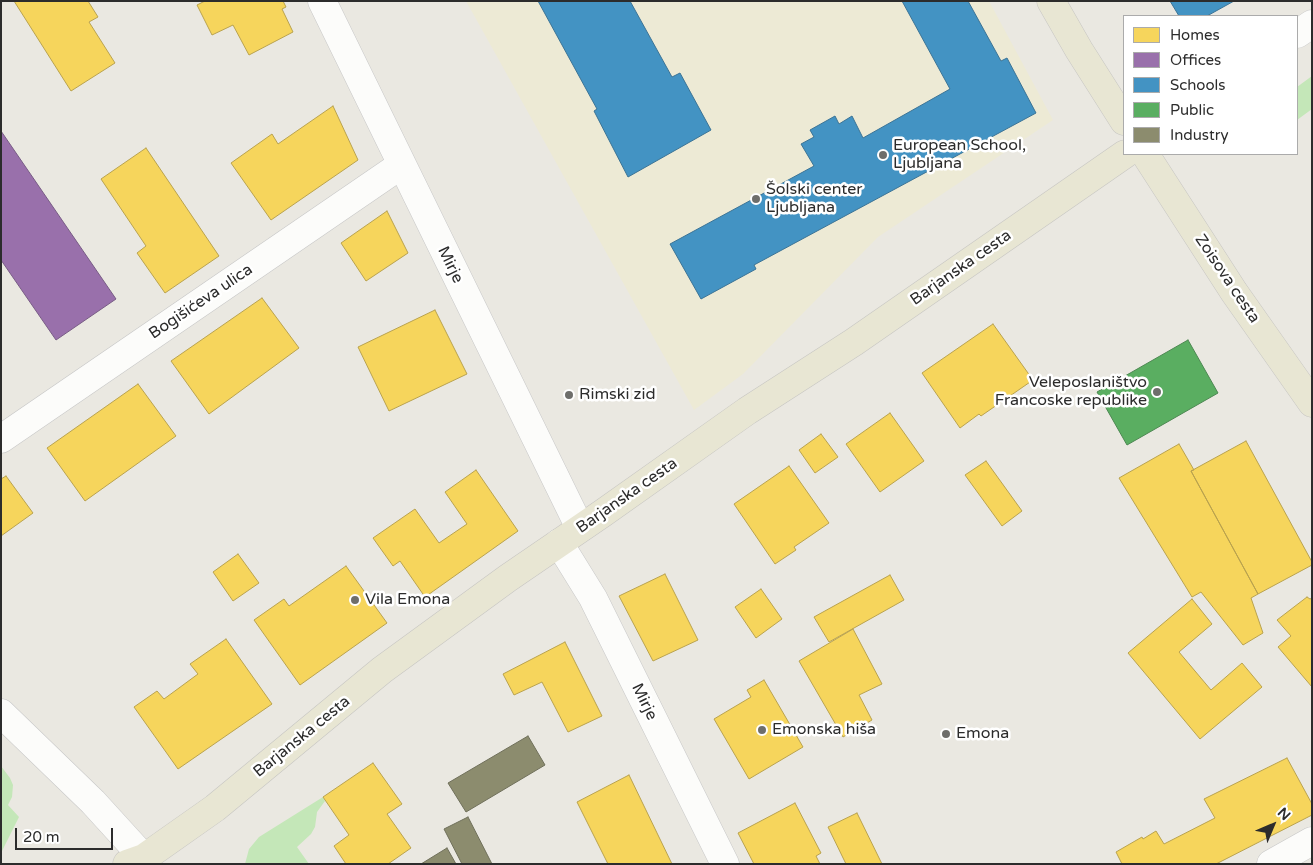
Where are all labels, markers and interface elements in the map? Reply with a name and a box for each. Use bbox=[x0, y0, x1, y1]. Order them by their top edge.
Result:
legend bbox=[1123, 15, 1298, 155]
text: Homes bbox=[1170, 26, 1220, 44]
text: Offices bbox=[1170, 51, 1221, 69]
text: Schools bbox=[1170, 76, 1226, 94]
text: Public bbox=[1170, 101, 1214, 119]
text: Industry bbox=[1170, 126, 1229, 144]
place label: European School, Ljubljana bbox=[893, 136, 1026, 174]
marker: European School, Ljubljana bbox=[877, 149, 889, 161]
place label: Šolski center Ljubljana bbox=[766, 180, 862, 218]
marker: Šolski center Ljubljana bbox=[750, 193, 762, 205]
street label: Barjanska cesta bbox=[907, 226, 1015, 310]
street label: Zoisova cesta bbox=[1190, 231, 1264, 327]
street label: Mirje bbox=[433, 243, 467, 287]
street label: Bogišićeva ulica bbox=[146, 260, 256, 344]
place label: Veleposlaništvo Francoske republike bbox=[995, 373, 1147, 411]
place label: Rimski zid bbox=[579, 385, 656, 405]
marker: Veleposlaništvo Francoske republike bbox=[1151, 386, 1163, 398]
marker: Rimski zid bbox=[563, 389, 575, 401]
street label: Barjanska cesta bbox=[573, 454, 681, 538]
place label: Vila Emona bbox=[365, 590, 450, 610]
marker: Vila Emona bbox=[349, 594, 361, 606]
street label: Mirje bbox=[627, 680, 661, 724]
street label: Barjanska cesta bbox=[250, 692, 354, 782]
place label: Emonska hiša bbox=[772, 720, 876, 740]
marker: Emonska hiša bbox=[756, 724, 768, 736]
place label: Emona bbox=[956, 724, 1009, 744]
marker: Emona bbox=[940, 728, 952, 740]
north arrow bbox=[1248, 800, 1298, 850]
text: N bbox=[1274, 804, 1294, 824]
scale bar bbox=[18, 818, 115, 850]
text: 20 m bbox=[23, 828, 60, 846]

